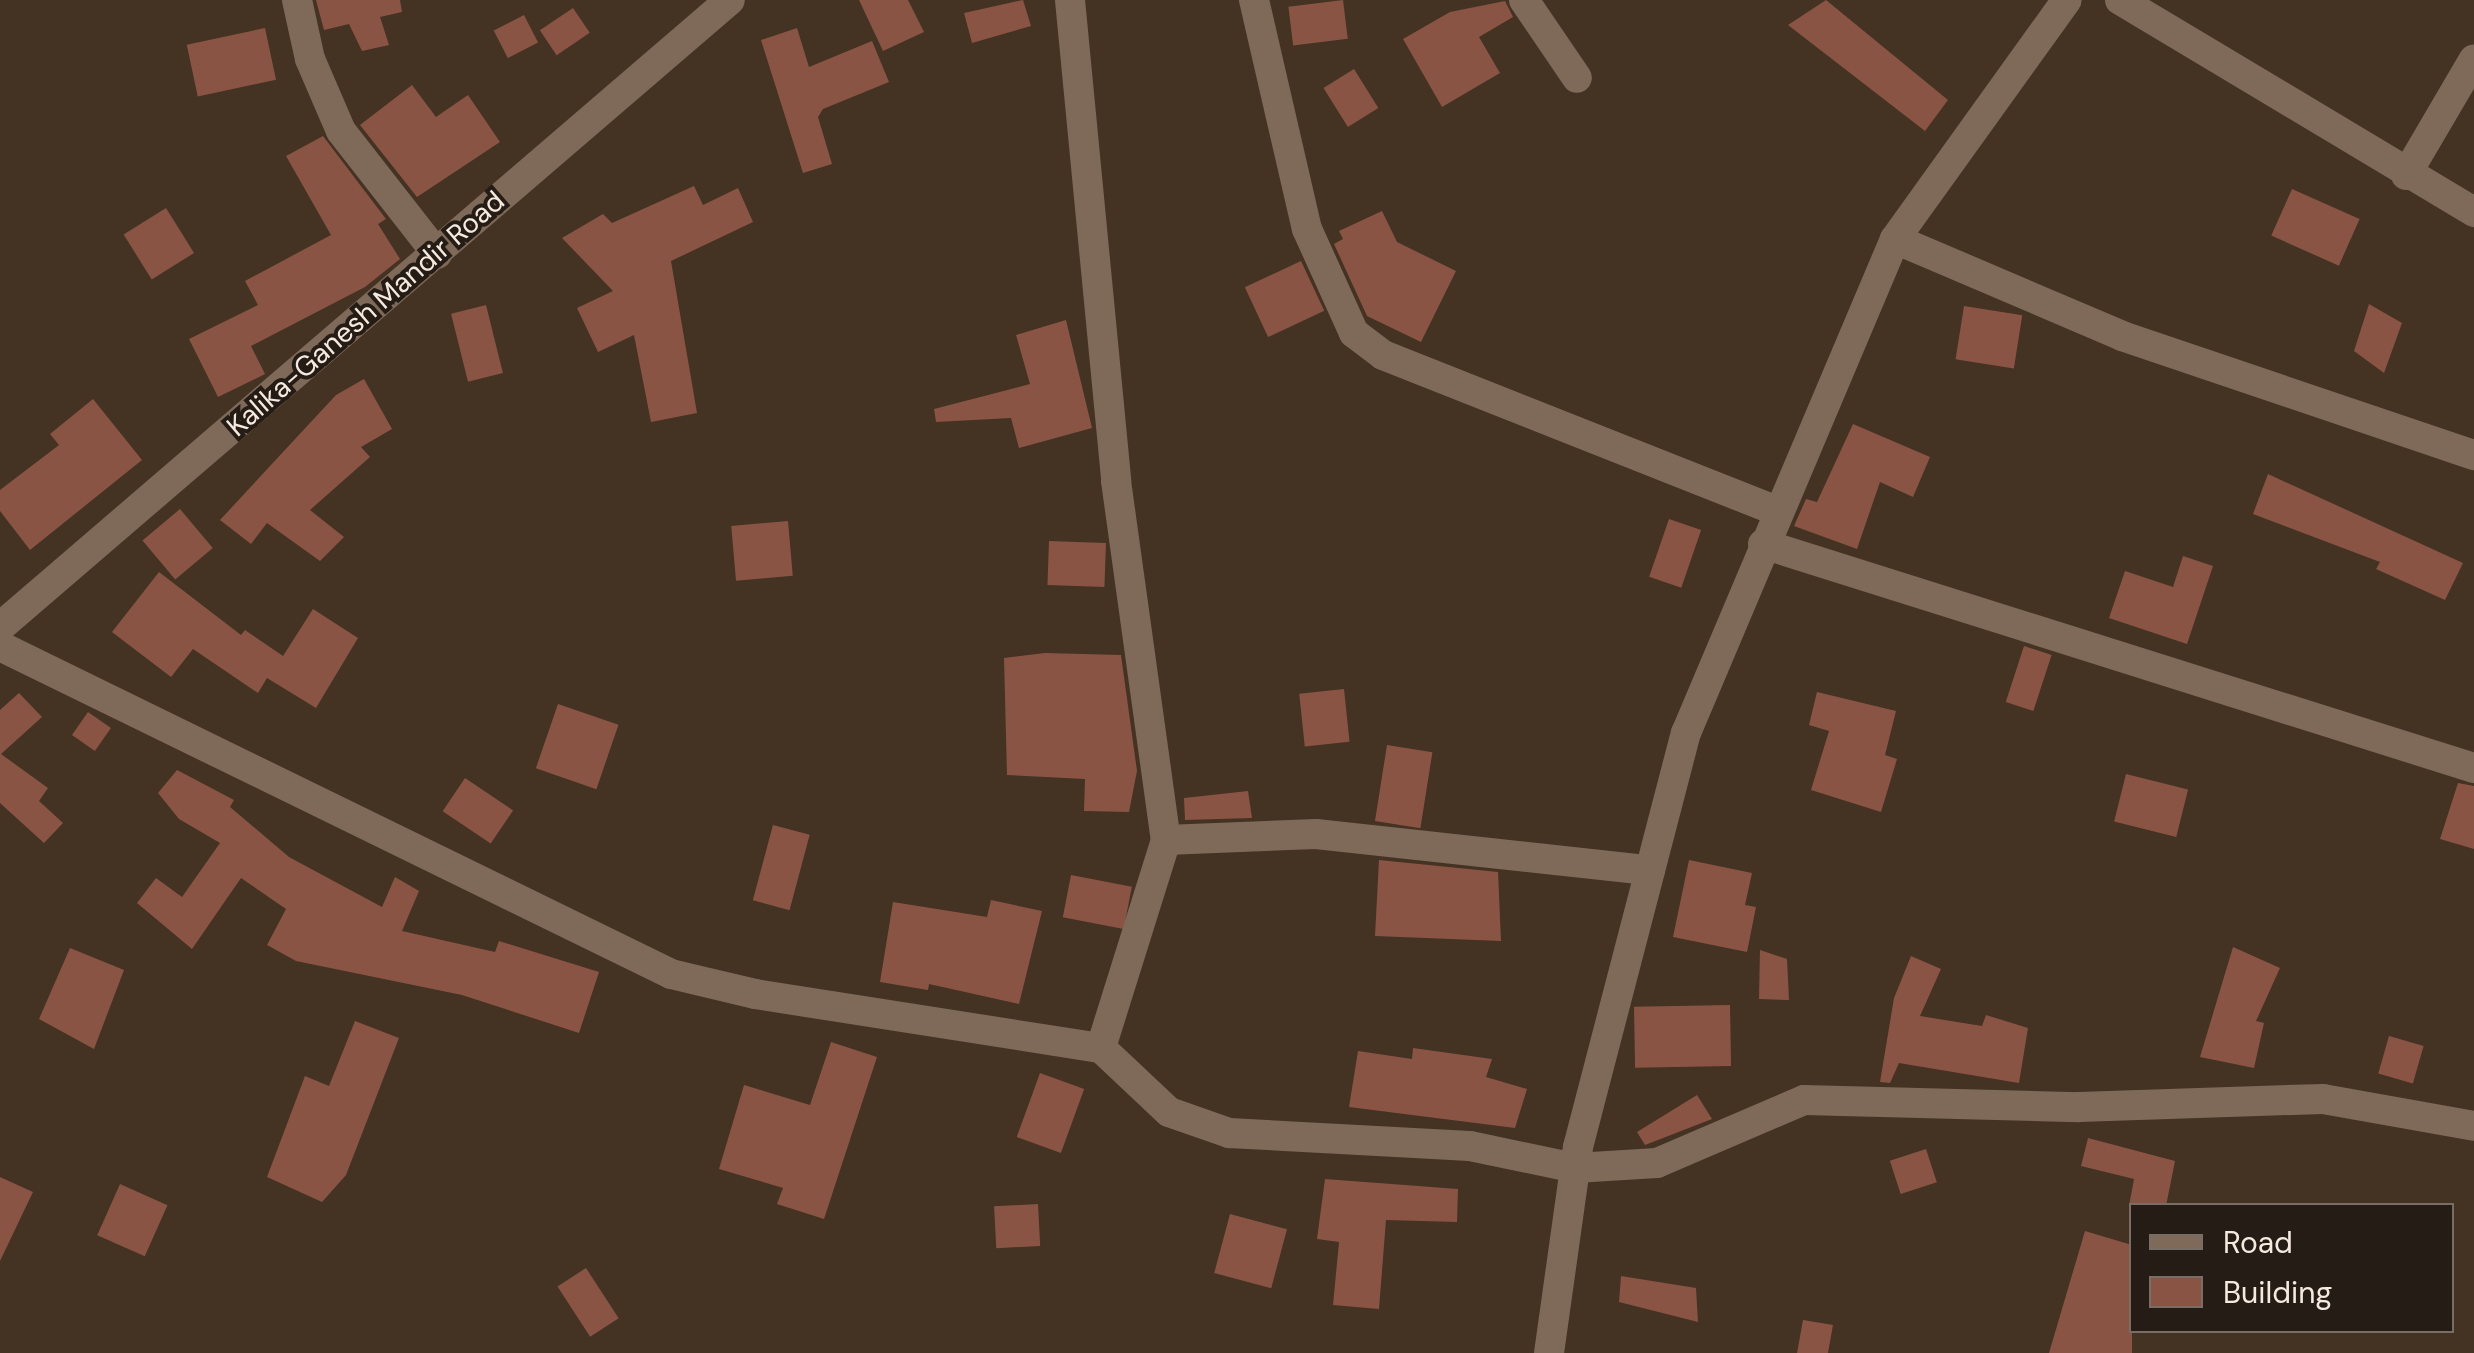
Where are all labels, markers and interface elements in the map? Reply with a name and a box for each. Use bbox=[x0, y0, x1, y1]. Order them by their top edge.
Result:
street label: Kalika-Ganesh Mandir Road bbox=[220, 184, 512, 444]
legend bbox=[2129, 1203, 2454, 1333]
text: Road bbox=[2223, 1223, 2293, 1262]
text: Building bbox=[2223, 1273, 2332, 1312]

